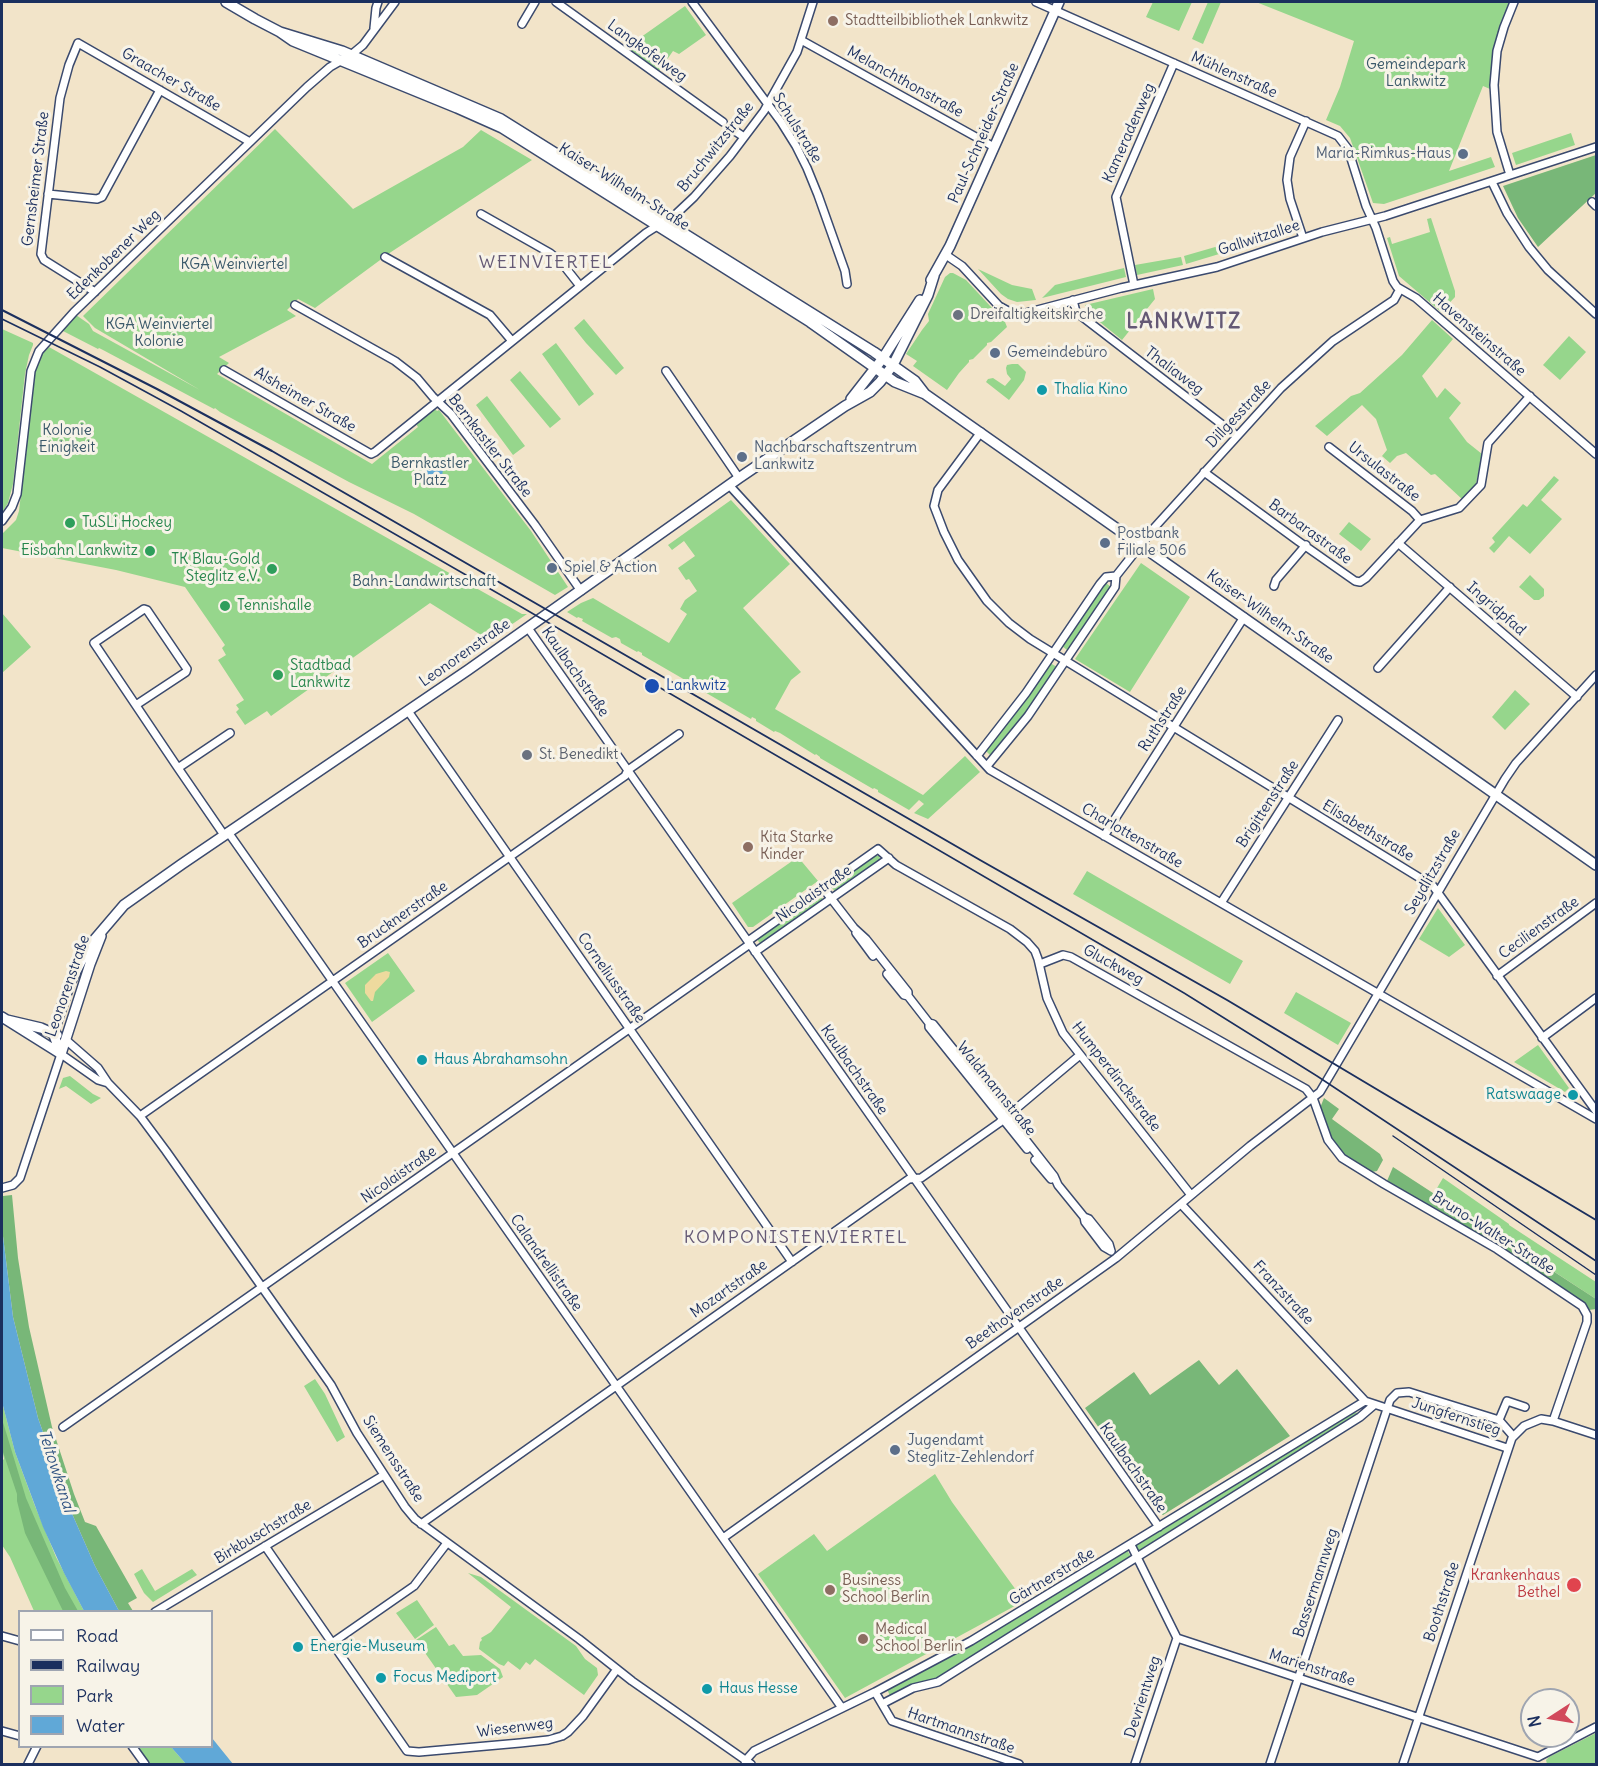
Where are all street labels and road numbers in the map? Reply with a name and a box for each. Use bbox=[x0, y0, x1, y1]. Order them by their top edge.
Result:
street label: Langkofelweg bbox=[604, 16, 690, 86]
street label: Melanchthonstraße bbox=[844, 43, 966, 121]
street label: Graacher Straße bbox=[118, 44, 224, 116]
street label: Mühlenstraße bbox=[1188, 48, 1280, 102]
street label: Paul-Schneider-Straße bbox=[945, 60, 1023, 206]
street label: Kameradenweg bbox=[1099, 80, 1159, 186]
street label: Schulstraße bbox=[768, 90, 826, 166]
street label: Bruchwitzstraße bbox=[674, 98, 758, 196]
street label: Gernsheimer Straße bbox=[19, 111, 53, 247]
street label: Kaiser-Wilhelm-Straße bbox=[555, 139, 693, 235]
street label: Edenkobener Weg bbox=[64, 206, 164, 304]
street label: Gallwitzallee bbox=[1216, 216, 1302, 260]
street label: Havensteinstraße bbox=[1429, 290, 1529, 380]
street label: Thaliaweg bbox=[1141, 343, 1207, 399]
street label: Alsheimer Straße bbox=[251, 364, 359, 436]
street label: Dillgesstraße bbox=[1203, 376, 1275, 452]
street label: Bernkastler Straße bbox=[444, 391, 536, 501]
street label: Ursulastraße bbox=[1344, 438, 1424, 506]
street label: Barbarastraße bbox=[1265, 496, 1355, 568]
street label: Kaiser-Wilhelm-Straße bbox=[1203, 566, 1337, 668]
street label: Ingridpfad bbox=[1463, 579, 1529, 639]
street label: Leonorenstraße bbox=[416, 615, 514, 691]
street label: Kaulbachstraße bbox=[537, 624, 613, 720]
street label: Ruthstraße bbox=[1135, 683, 1191, 755]
street label: Brigittenstraße bbox=[1233, 757, 1303, 851]
street label: Elisabethstraße bbox=[1319, 797, 1417, 865]
street label: Charlottenstraße bbox=[1078, 800, 1186, 872]
street label: Seydlitzstraße bbox=[1401, 826, 1465, 918]
street label: Nicolaistraße bbox=[773, 862, 855, 926]
street label: Brucknerstraße bbox=[355, 877, 451, 953]
street label: Cecilienstraße bbox=[1495, 893, 1583, 963]
street label: Corneliusstraße bbox=[573, 929, 649, 1027]
street label: Leonorenstraße bbox=[42, 933, 94, 1039]
street label: Gluckweg bbox=[1080, 941, 1146, 989]
street label: Humperdinckstraße bbox=[1068, 1019, 1164, 1135]
street label: Kaulbachstraße bbox=[816, 1022, 892, 1118]
street label: Waldmannstraße bbox=[953, 1038, 1039, 1140]
street label: Nicolaistraße bbox=[358, 1143, 440, 1207]
street label: Bruno-Walter-Straße bbox=[1428, 1188, 1558, 1278]
street label: Calandrellistraße bbox=[506, 1211, 586, 1315]
street label: Mozartstraße bbox=[687, 1256, 771, 1322]
street label: Franzstraße bbox=[1249, 1257, 1317, 1329]
street label: Beethovenstraße bbox=[963, 1273, 1067, 1353]
street label: Jungfernstieg bbox=[1409, 1394, 1503, 1440]
street label: Siemensstraße bbox=[358, 1413, 428, 1505]
street label: Kaulbachstraße bbox=[1095, 1420, 1171, 1516]
street label: Birkbuschstraße bbox=[211, 1496, 315, 1568]
street label: Bassermannweg bbox=[1290, 1526, 1342, 1640]
street label: Gärtnerstraße bbox=[1006, 1545, 1098, 1609]
street label: Boothstraße bbox=[1421, 1560, 1463, 1644]
street label: Marienstraße bbox=[1267, 1646, 1357, 1690]
street label: Devrientweg bbox=[1121, 1654, 1165, 1740]
street label: Hartmannstraße bbox=[905, 1704, 1017, 1758]
street label: Wiesenweg bbox=[476, 1714, 554, 1742]

